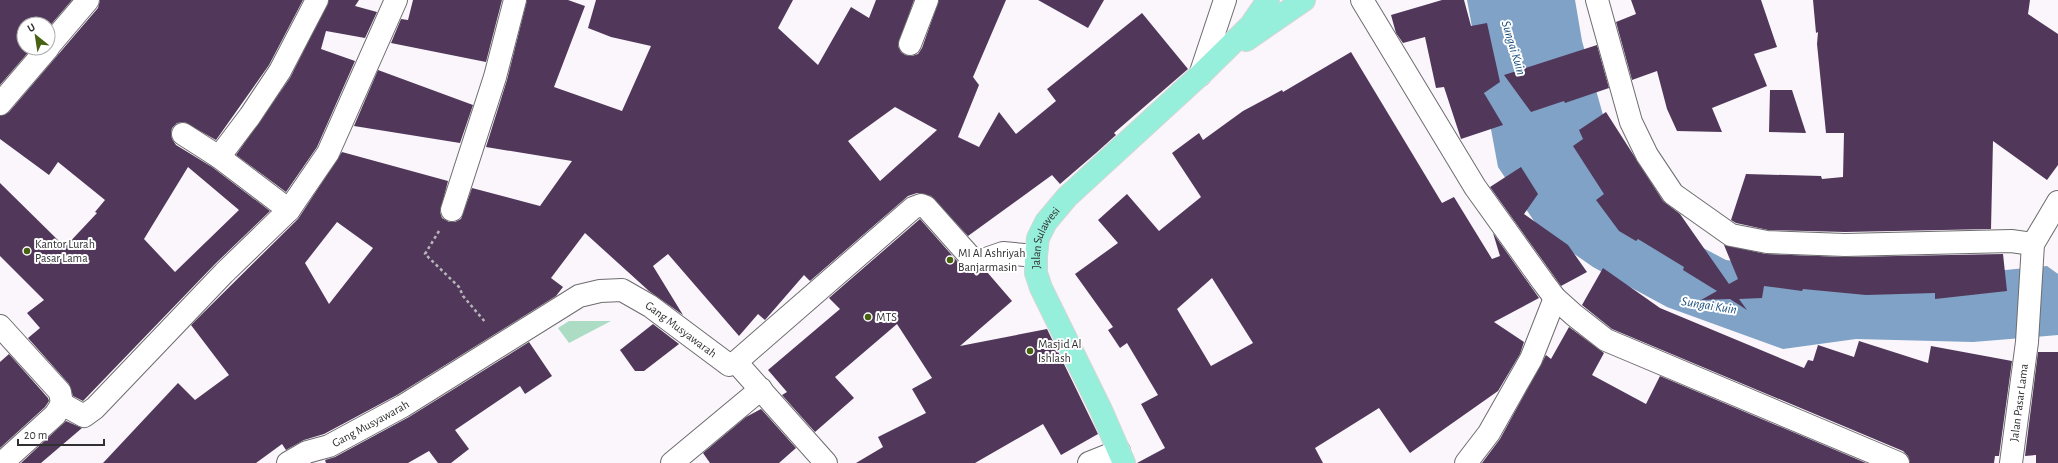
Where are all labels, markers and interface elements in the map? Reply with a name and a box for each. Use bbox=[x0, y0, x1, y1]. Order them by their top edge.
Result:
north arrow bbox=[16, 16, 56, 56]
water label: Sungai Kuin bbox=[1499, 19, 1527, 77]
text: U bbox=[25, 21, 37, 34]
street label: Jalan Sulawesi bbox=[1030, 205, 1062, 269]
place label: Kantor Lurah Pasar Lama bbox=[35, 238, 95, 264]
marker: Kantor Lurah Pasar Lama bbox=[22, 246, 32, 256]
place label: MI Al Ashriyah Banjarmasin bbox=[958, 247, 1026, 274]
marker: MI Al Ashriyah Banjarmasin bbox=[945, 255, 955, 265]
water label: Sungai Kuin bbox=[1680, 295, 1738, 317]
street label: Gang Musyawarah bbox=[643, 299, 719, 360]
place label: MTS bbox=[876, 311, 897, 323]
marker: MTS bbox=[863, 312, 873, 322]
place label: Masjid Al Ishlash bbox=[1038, 338, 1082, 364]
marker: Masjid Al Ishlash bbox=[1025, 346, 1035, 356]
street label: Jalan Pasar Lama bbox=[2008, 362, 2030, 442]
street label: Gang Musyawarah bbox=[330, 398, 411, 449]
scale bar bbox=[18, 421, 104, 447]
text: 20 m bbox=[24, 429, 47, 441]

